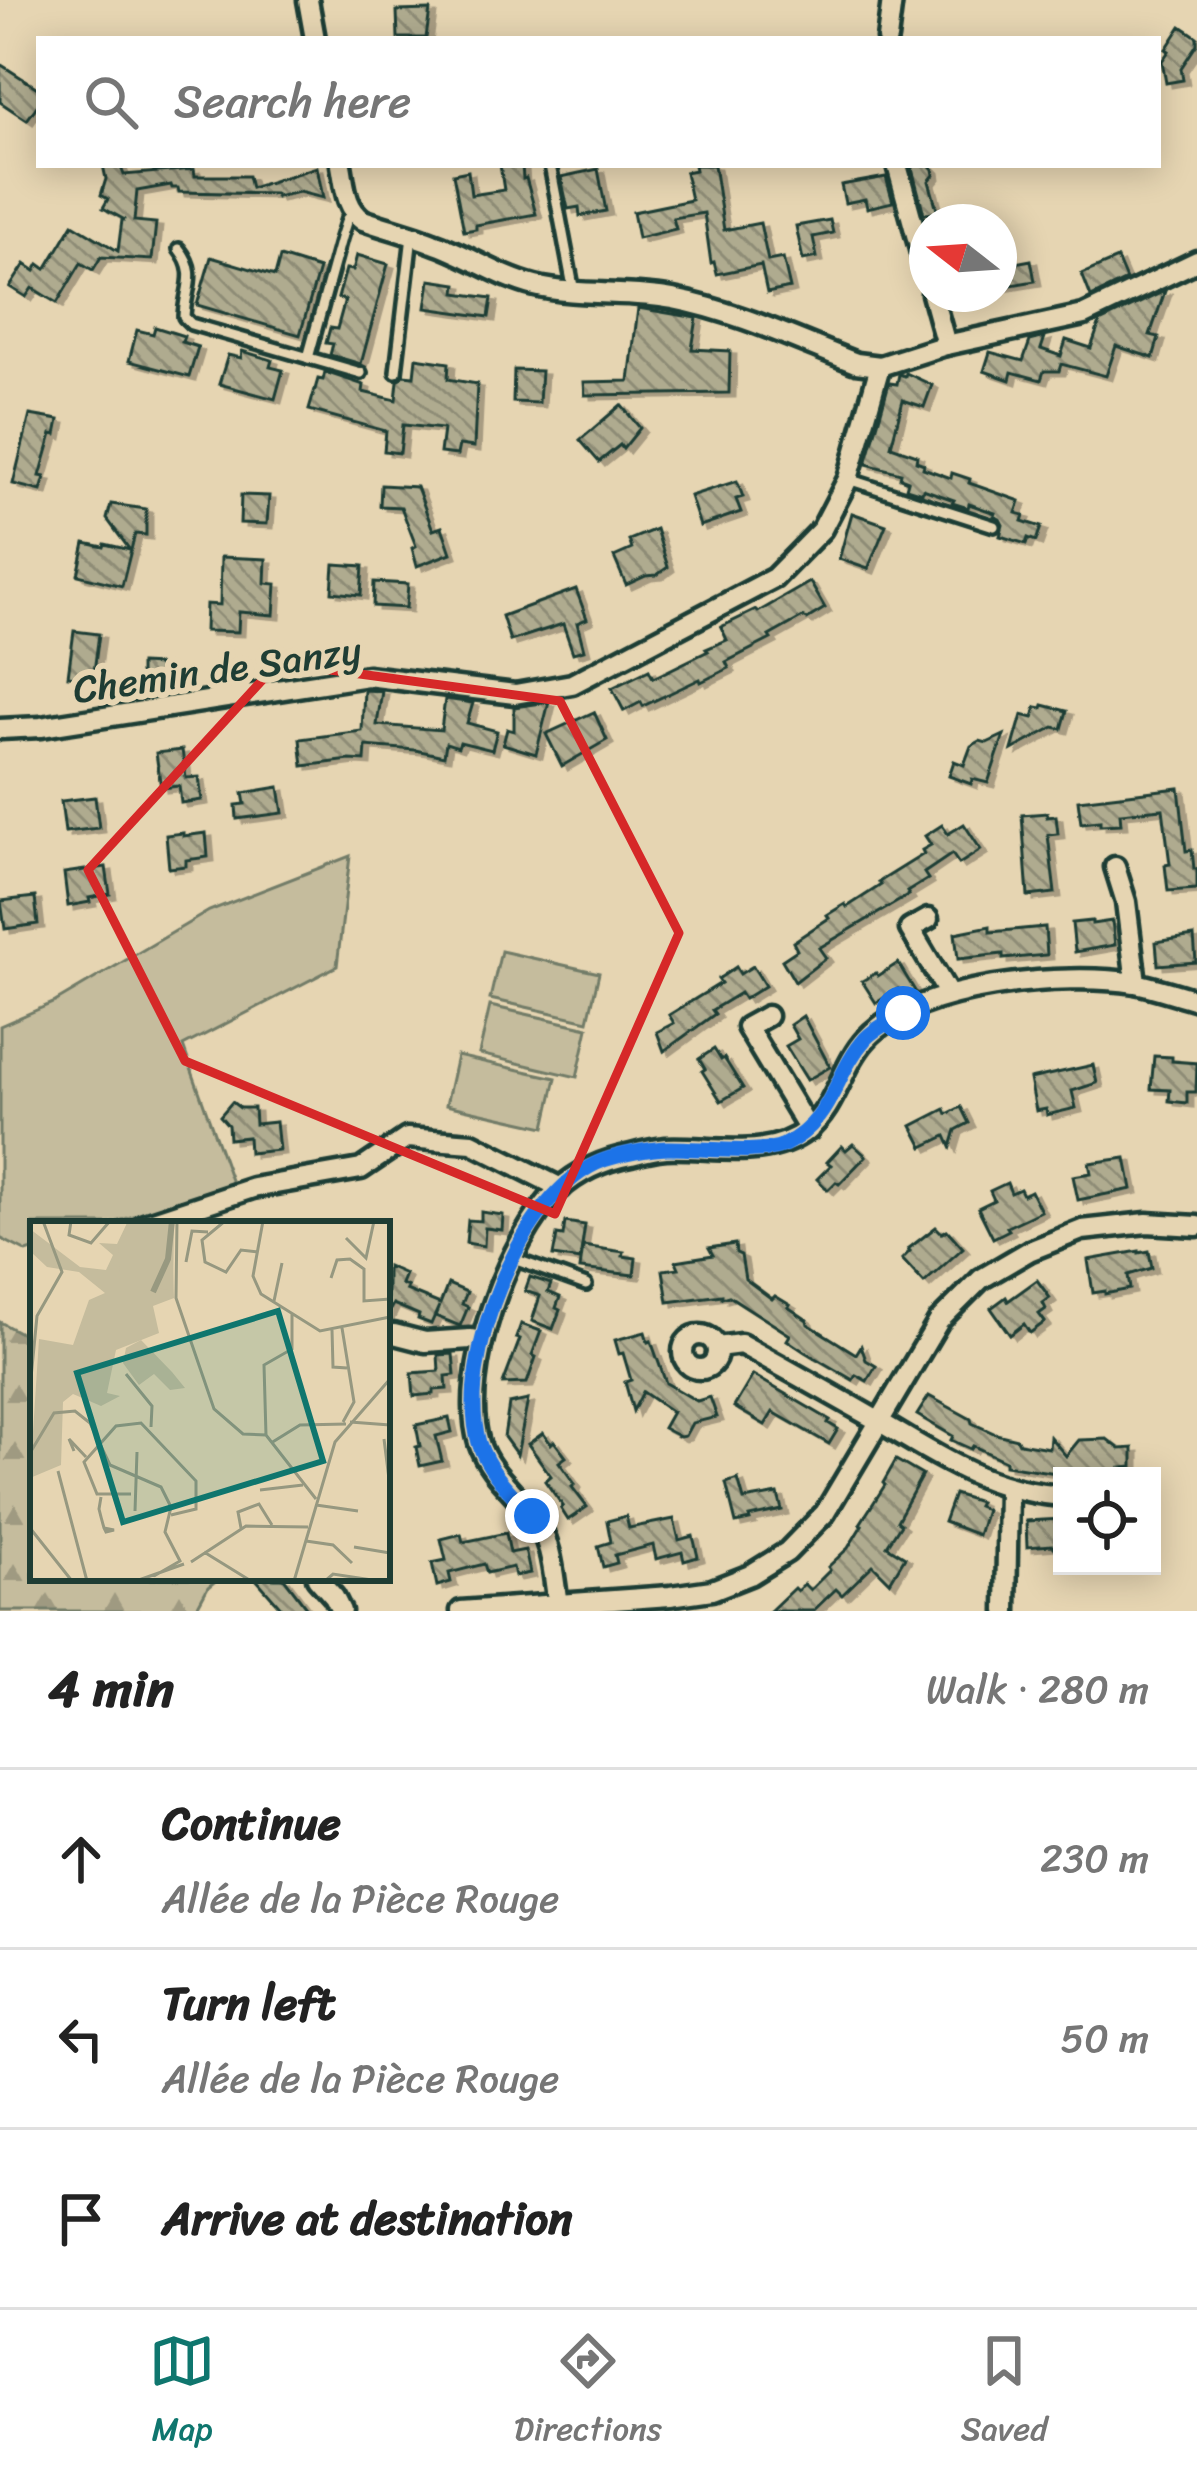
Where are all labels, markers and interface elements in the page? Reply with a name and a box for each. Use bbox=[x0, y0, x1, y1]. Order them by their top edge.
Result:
search box bbox=[36, 36, 1161, 168]
text: Search here bbox=[174, 62, 411, 142]
icon: search bbox=[78, 69, 144, 135]
north arrow bbox=[909, 204, 1017, 312]
street label: Chemin de Sanzy bbox=[69, 615, 366, 724]
route start bbox=[876, 986, 930, 1040]
inset map bbox=[30, 1221, 390, 1581]
map controls bbox=[1053, 1467, 1161, 1575]
button: locate bbox=[1053, 1467, 1161, 1575]
route end bbox=[505, 1489, 559, 1543]
text: 4 min bbox=[48, 1644, 174, 1734]
text: Walk · 280 m bbox=[926, 1655, 1149, 1724]
text: Continue bbox=[162, 1784, 341, 1864]
text: 230 m bbox=[1040, 1824, 1149, 1893]
icon: ahead bbox=[48, 1826, 114, 1892]
text: Allée de la Pièce Rouge bbox=[162, 1864, 559, 1933]
text: Turn left bbox=[162, 1964, 335, 2044]
text: 50 m bbox=[1060, 2004, 1149, 2073]
icon: left bbox=[48, 2006, 114, 2072]
text: Allée de la Pièce Rouge bbox=[162, 2044, 559, 2113]
text: Arrive at destination bbox=[162, 2179, 572, 2259]
icon: arrive bbox=[48, 2186, 114, 2252]
tab: Map bbox=[149, 2328, 215, 2458]
tab: Directions bbox=[514, 2328, 662, 2458]
tab: Saved bbox=[961, 2328, 1048, 2458]

